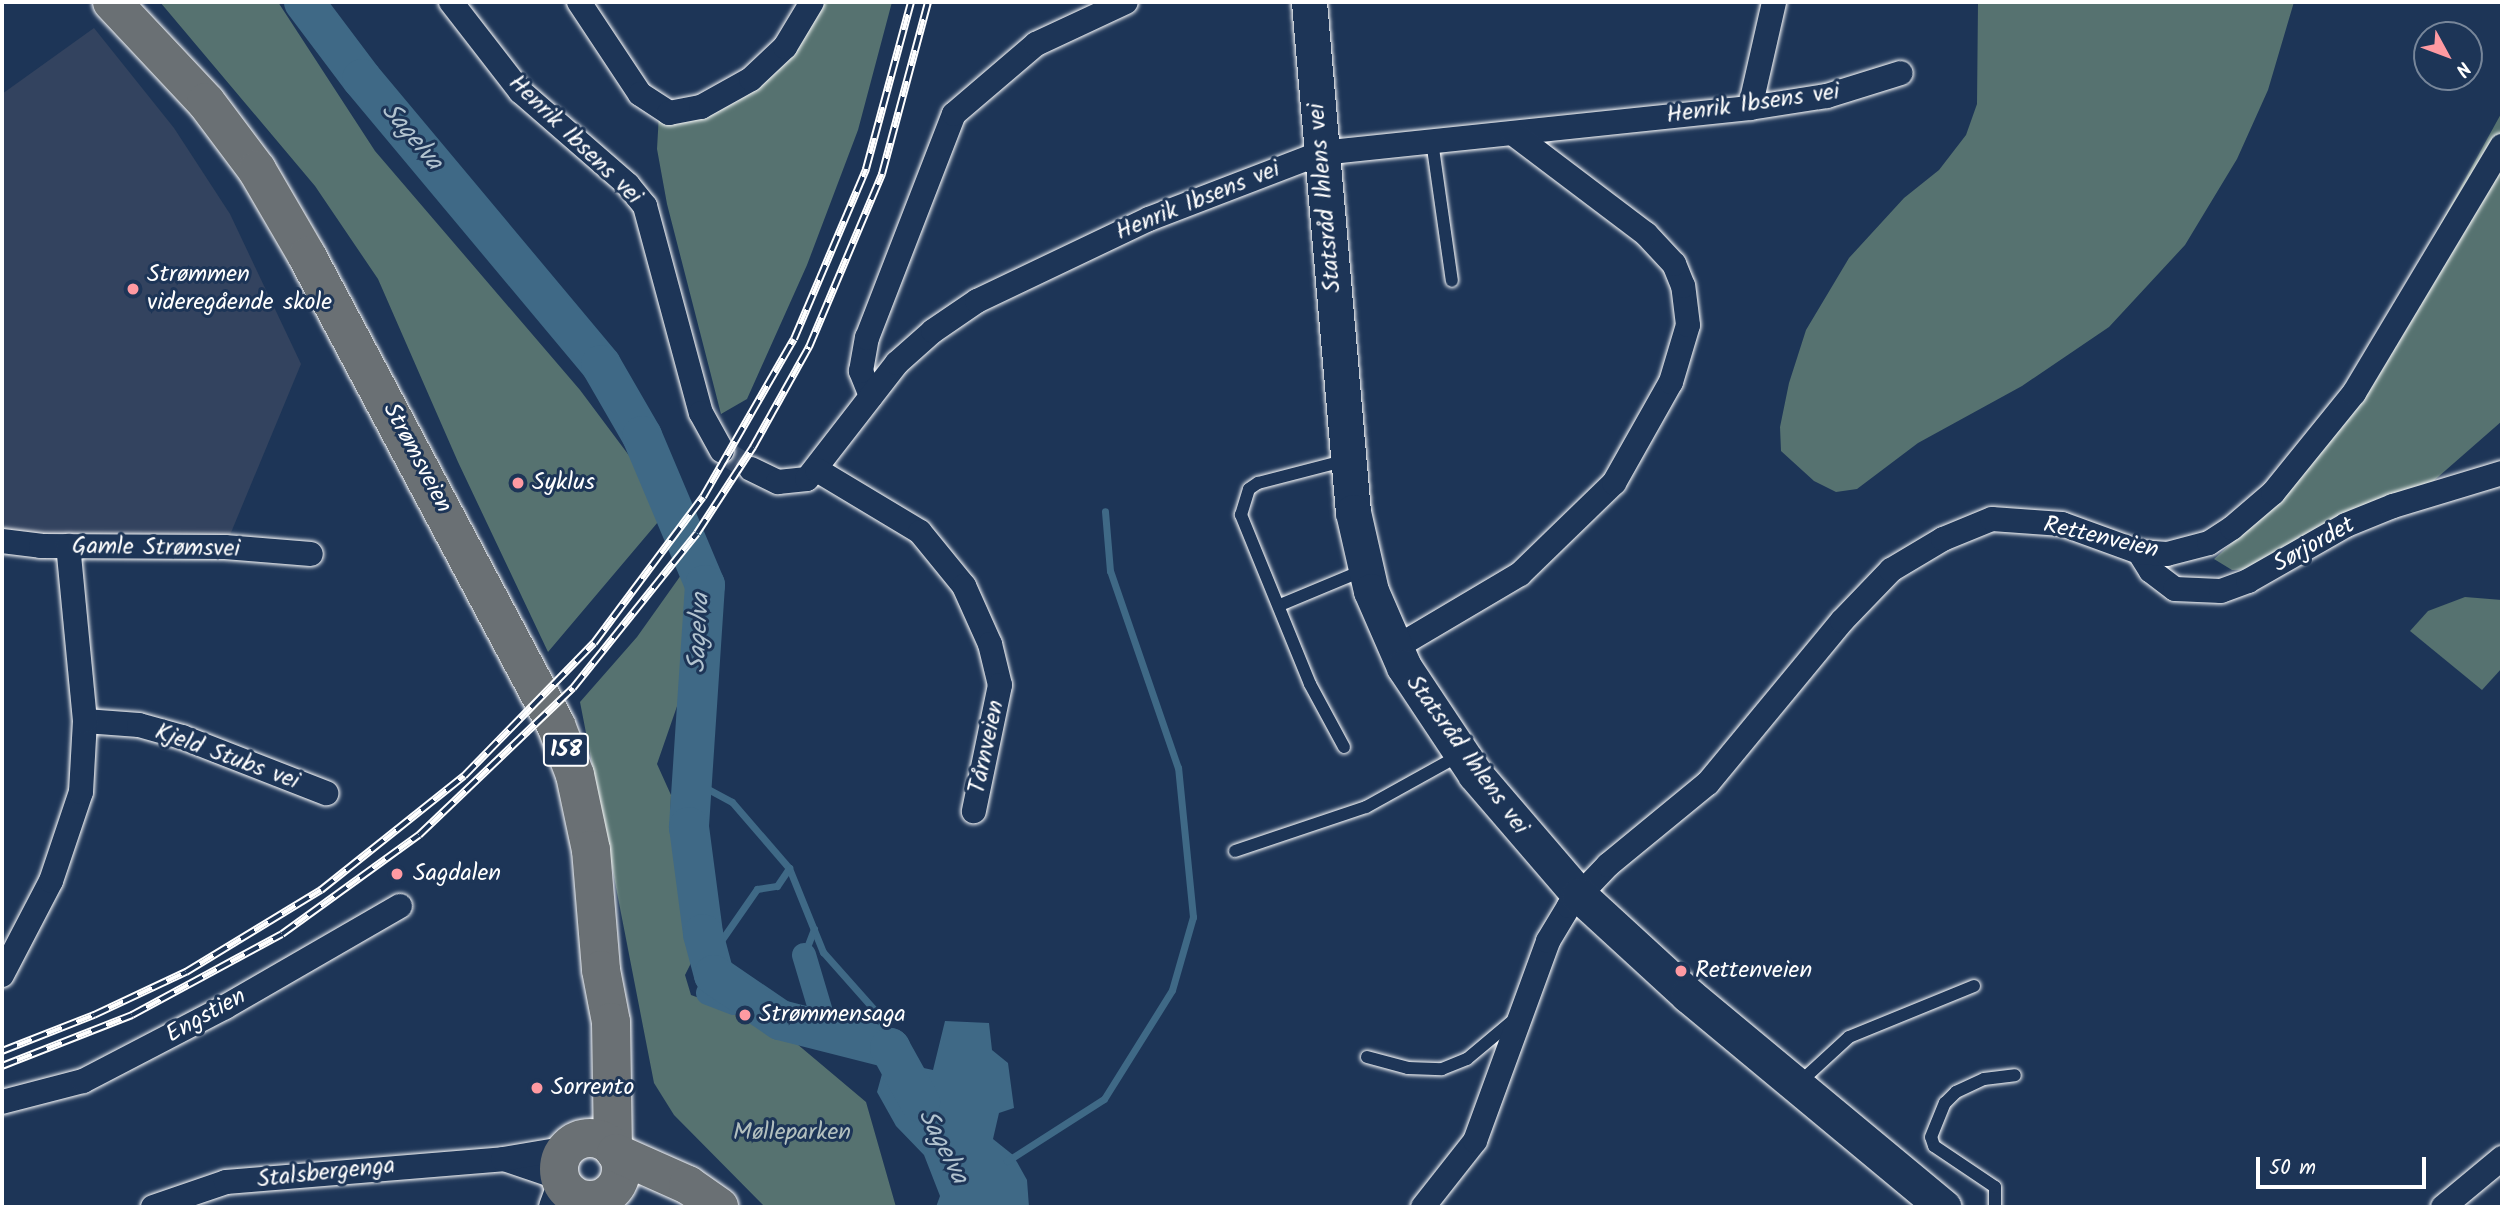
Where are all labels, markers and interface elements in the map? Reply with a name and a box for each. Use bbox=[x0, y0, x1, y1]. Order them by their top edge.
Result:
north arrow bbox=[2413, 21, 2483, 91]
text: N bbox=[2447, 54, 2478, 83]
street label: Henrik Ibsens vei bbox=[502, 69, 648, 211]
street label: Henrik Ibsens vei bbox=[1665, 78, 1841, 130]
water label: Sagelva bbox=[373, 96, 449, 178]
street label: Statsråd Ihlens vei bbox=[1302, 102, 1348, 294]
street label: Henrik Ibsens vei bbox=[1112, 155, 1284, 247]
place label: Strømmen videregående skole bbox=[147, 261, 332, 317]
marker: Strømmen videregående skole bbox=[125, 281, 141, 297]
street label: Strømsveien bbox=[376, 398, 458, 518]
place label: Syklus bbox=[532, 469, 595, 497]
marker: Syklus bbox=[510, 475, 526, 491]
street label: Rettenveien bbox=[2041, 511, 2161, 565]
street label: Sørjordet bbox=[2268, 511, 2360, 579]
street label: Gamle Strømsvei bbox=[72, 532, 240, 564]
water label: Sagelva bbox=[682, 592, 718, 674]
street label: Statsråd Ihlens vei bbox=[1400, 670, 1534, 840]
street label: Tårnveien bbox=[963, 697, 1011, 797]
street label: Kjeld Stubs vei bbox=[151, 718, 303, 796]
road number: 158 bbox=[542, 730, 590, 770]
place label: Sagdalen bbox=[413, 860, 501, 888]
marker: Sagdalen bbox=[387, 864, 407, 884]
place label: Rettenveien bbox=[1695, 957, 1812, 985]
marker: Rettenveien bbox=[1673, 963, 1689, 979]
street label: Engstien bbox=[161, 982, 251, 1050]
place label: Strømmensaga bbox=[759, 1001, 906, 1029]
marker: Strømmensaga bbox=[737, 1007, 753, 1023]
place label: Sorrento bbox=[551, 1074, 634, 1102]
marker: Sorrento bbox=[529, 1080, 545, 1096]
water label: Sagelva bbox=[910, 1104, 974, 1190]
park label: Mølleparken bbox=[733, 1119, 851, 1147]
scale bar bbox=[2259, 1142, 2429, 1186]
street label: Stalsbergenga bbox=[256, 1151, 396, 1195]
text: 50 m bbox=[2269, 1152, 2316, 1185]

